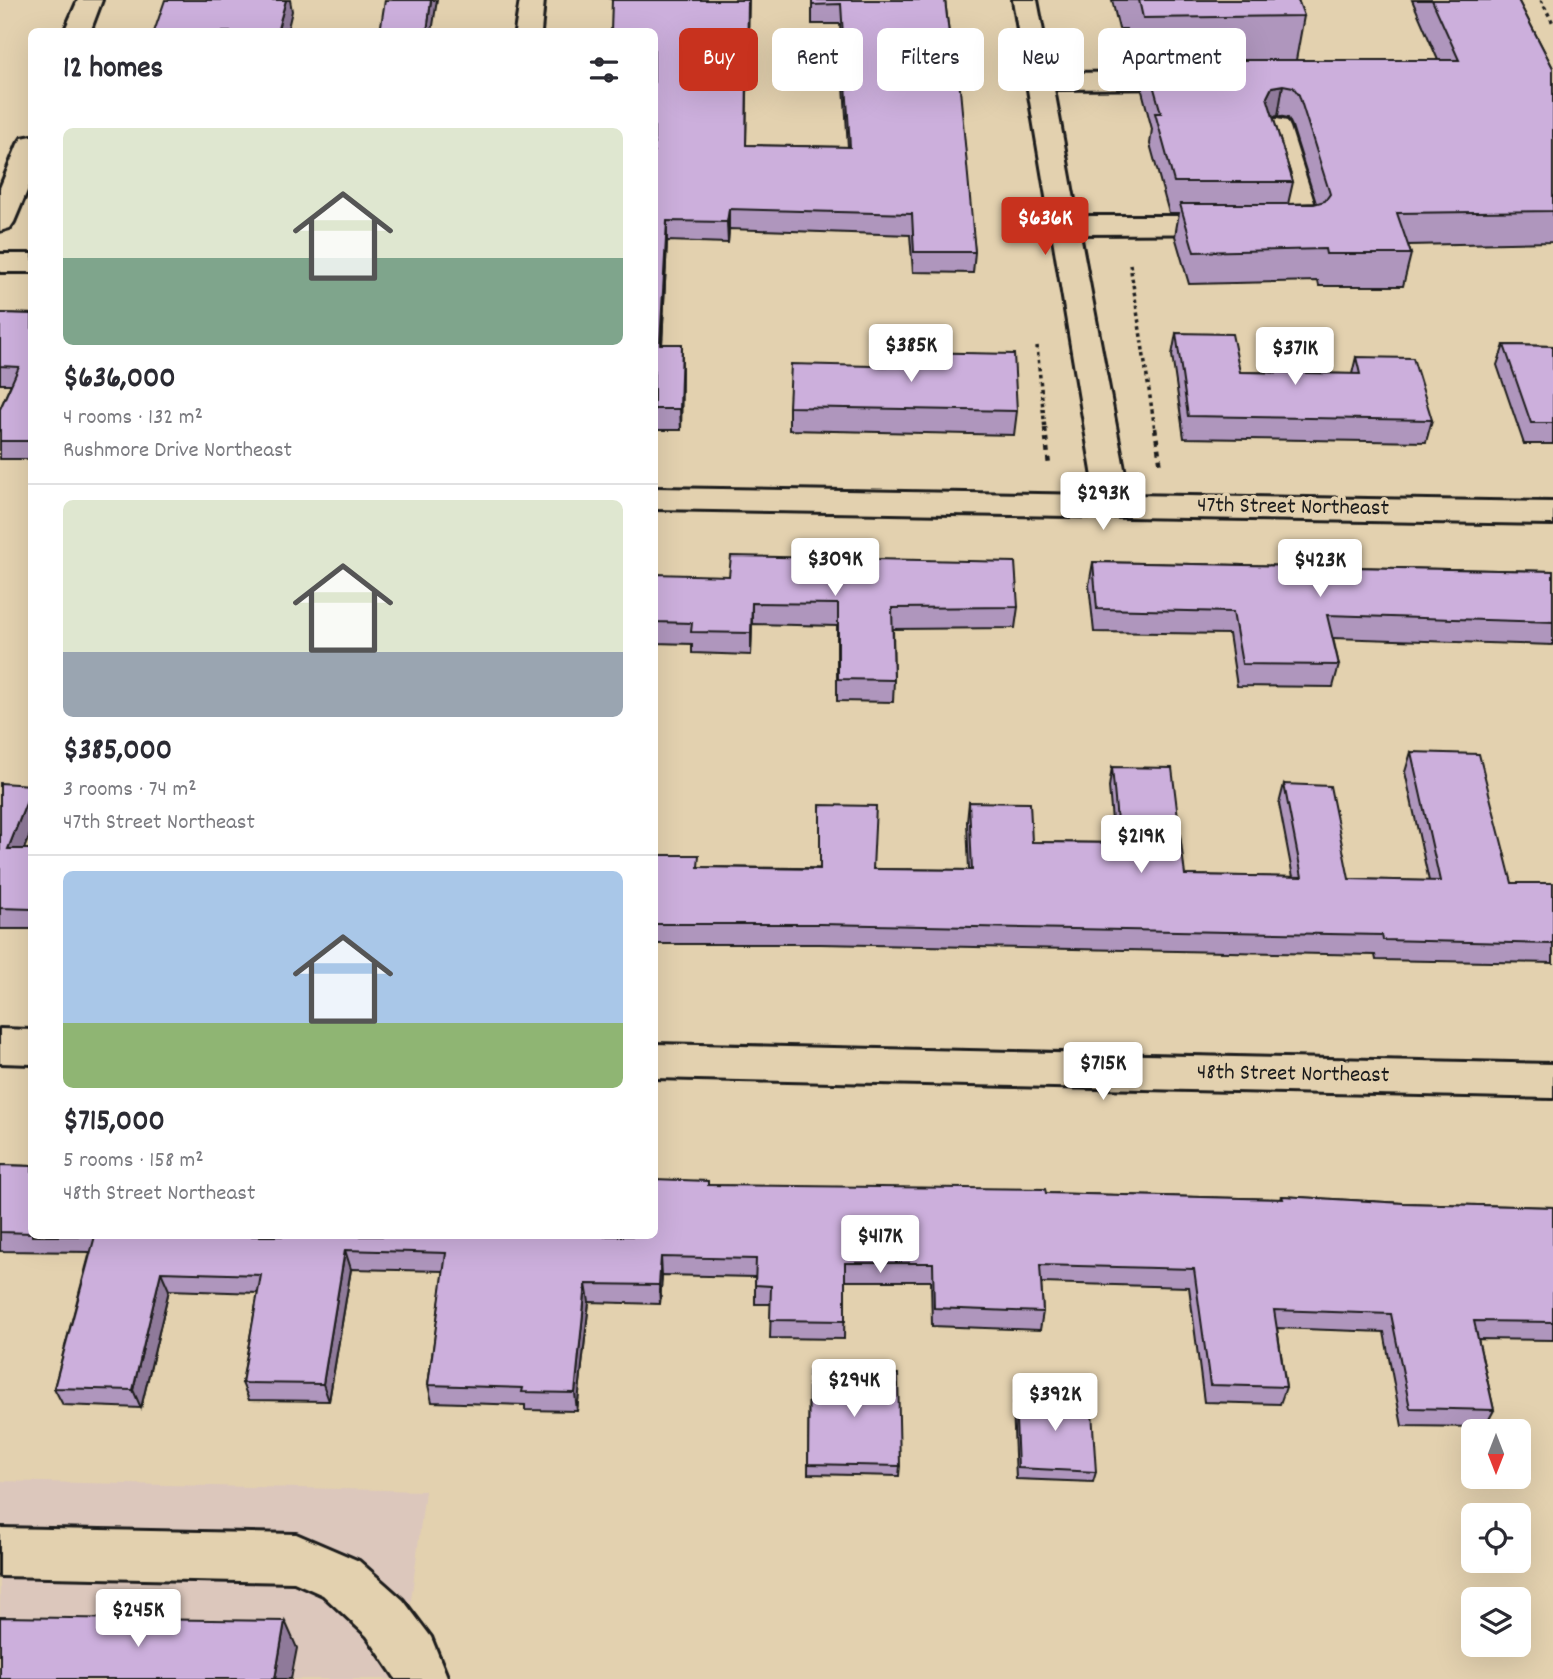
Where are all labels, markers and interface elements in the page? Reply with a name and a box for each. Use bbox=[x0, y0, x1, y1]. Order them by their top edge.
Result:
chip: Buy bbox=[679, 28, 758, 91]
chip: Rent bbox=[772, 28, 863, 91]
chip: Filters bbox=[877, 28, 984, 91]
chip: New bbox=[998, 28, 1084, 91]
chip: Apartment bbox=[1098, 28, 1246, 91]
text: 12 homes bbox=[63, 49, 163, 92]
icon: filters bbox=[585, 51, 623, 89]
icon: home bbox=[280, 173, 406, 299]
pin: $636K bbox=[996, 198, 1094, 257]
text: $636K bbox=[1017, 203, 1073, 236]
pin: $385K bbox=[862, 324, 960, 384]
pin: $371K bbox=[1246, 328, 1344, 387]
text: $385K bbox=[885, 330, 937, 363]
text: $371K bbox=[1272, 333, 1318, 366]
text: $636,000 bbox=[63, 359, 176, 402]
text: 4 rooms · 132 m² bbox=[63, 402, 203, 435]
text: Rushmore Drive Northeast bbox=[63, 435, 292, 468]
pin: $293K bbox=[1054, 472, 1152, 532]
text: $293K bbox=[1076, 478, 1130, 511]
street label: 47th Street Northeast bbox=[1197, 490, 1389, 526]
pin: $309K bbox=[786, 538, 884, 598]
pin: $423K bbox=[1271, 540, 1369, 599]
text: $309K bbox=[807, 544, 863, 577]
icon: home bbox=[280, 545, 406, 671]
text: $423K bbox=[1294, 545, 1346, 578]
text: $385,000 bbox=[63, 731, 172, 774]
text: 3 rooms · 74 m² bbox=[63, 774, 197, 807]
text: 47th Street Northeast bbox=[63, 807, 255, 840]
pin: $219K bbox=[1092, 816, 1190, 875]
text: $219K bbox=[1117, 821, 1165, 854]
icon: home bbox=[280, 916, 406, 1042]
pin: $715K bbox=[1054, 1042, 1152, 1102]
text: $715K bbox=[1080, 1048, 1126, 1081]
street label: 48th Street Northeast bbox=[1197, 1057, 1389, 1093]
text: $715,000 bbox=[63, 1102, 165, 1145]
text: 5 rooms · 158 m² bbox=[63, 1145, 204, 1178]
text: 48th Street Northeast bbox=[63, 1178, 255, 1211]
pin: $417K bbox=[831, 1216, 929, 1275]
text: $417K bbox=[857, 1221, 903, 1254]
pin: $294K bbox=[805, 1360, 903, 1419]
text: $294K bbox=[828, 1365, 880, 1398]
pin: $392K bbox=[1006, 1374, 1104, 1433]
text: $392K bbox=[1028, 1379, 1082, 1412]
north arrow bbox=[1461, 1419, 1531, 1489]
map controls bbox=[1461, 1419, 1531, 1657]
button: locate bbox=[1461, 1503, 1531, 1573]
button: layers bbox=[1461, 1587, 1531, 1657]
pin: $245K bbox=[89, 1590, 187, 1649]
text: $245K bbox=[112, 1595, 164, 1628]

